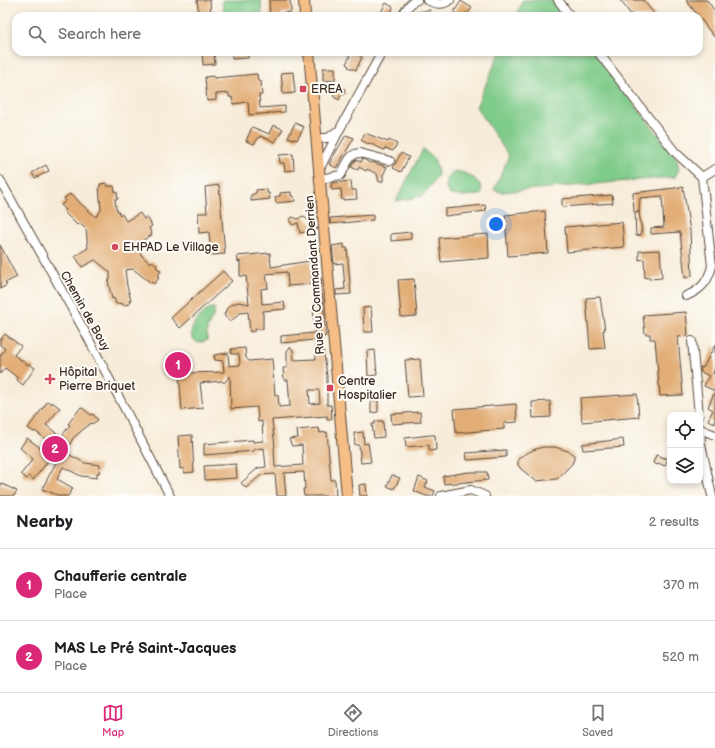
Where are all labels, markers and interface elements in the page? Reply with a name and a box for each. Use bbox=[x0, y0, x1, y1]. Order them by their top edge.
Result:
search box bbox=[12, 12, 703, 56]
icon: search bbox=[26, 23, 48, 45]
text: Search here bbox=[58, 25, 141, 44]
place label: EREA bbox=[311, 82, 343, 97]
marker: EREA bbox=[298, 84, 308, 94]
street label: Rue du Commandant Derrien bbox=[302, 195, 328, 355]
your location bbox=[486, 214, 506, 234]
place label: EHPAD Le Village bbox=[123, 240, 219, 255]
marker: EHPAD Le Village bbox=[110, 242, 120, 252]
street label: Chemin de Bouy bbox=[57, 268, 113, 354]
pin: 1 bbox=[165, 350, 191, 380]
place label: Hôpital Pierre Briquet bbox=[59, 365, 135, 394]
marker: Hôpital Pierre Briquet bbox=[44, 373, 56, 385]
place label: Centre Hospitalier bbox=[338, 374, 397, 403]
marker: Centre Hospitalier bbox=[325, 383, 335, 393]
map controls bbox=[667, 412, 703, 484]
button: locate bbox=[667, 412, 703, 448]
pin: 2 bbox=[42, 434, 68, 464]
button: layers bbox=[667, 448, 703, 484]
text: Nearby bbox=[16, 512, 73, 532]
text: 2 results bbox=[649, 514, 699, 530]
text: Chaufferie centrale bbox=[54, 567, 187, 586]
text: 1 bbox=[26, 577, 32, 593]
text: 370 m bbox=[663, 577, 699, 593]
text: Place bbox=[54, 586, 87, 602]
text: MAS Le Pré Saint-Jacques bbox=[54, 639, 236, 658]
text: 2 bbox=[25, 649, 33, 665]
text: 520 m bbox=[662, 649, 699, 665]
text: Place bbox=[54, 658, 87, 674]
tab: Map bbox=[102, 702, 124, 739]
tab: Directions bbox=[328, 702, 378, 739]
tab: Saved bbox=[582, 702, 613, 739]

